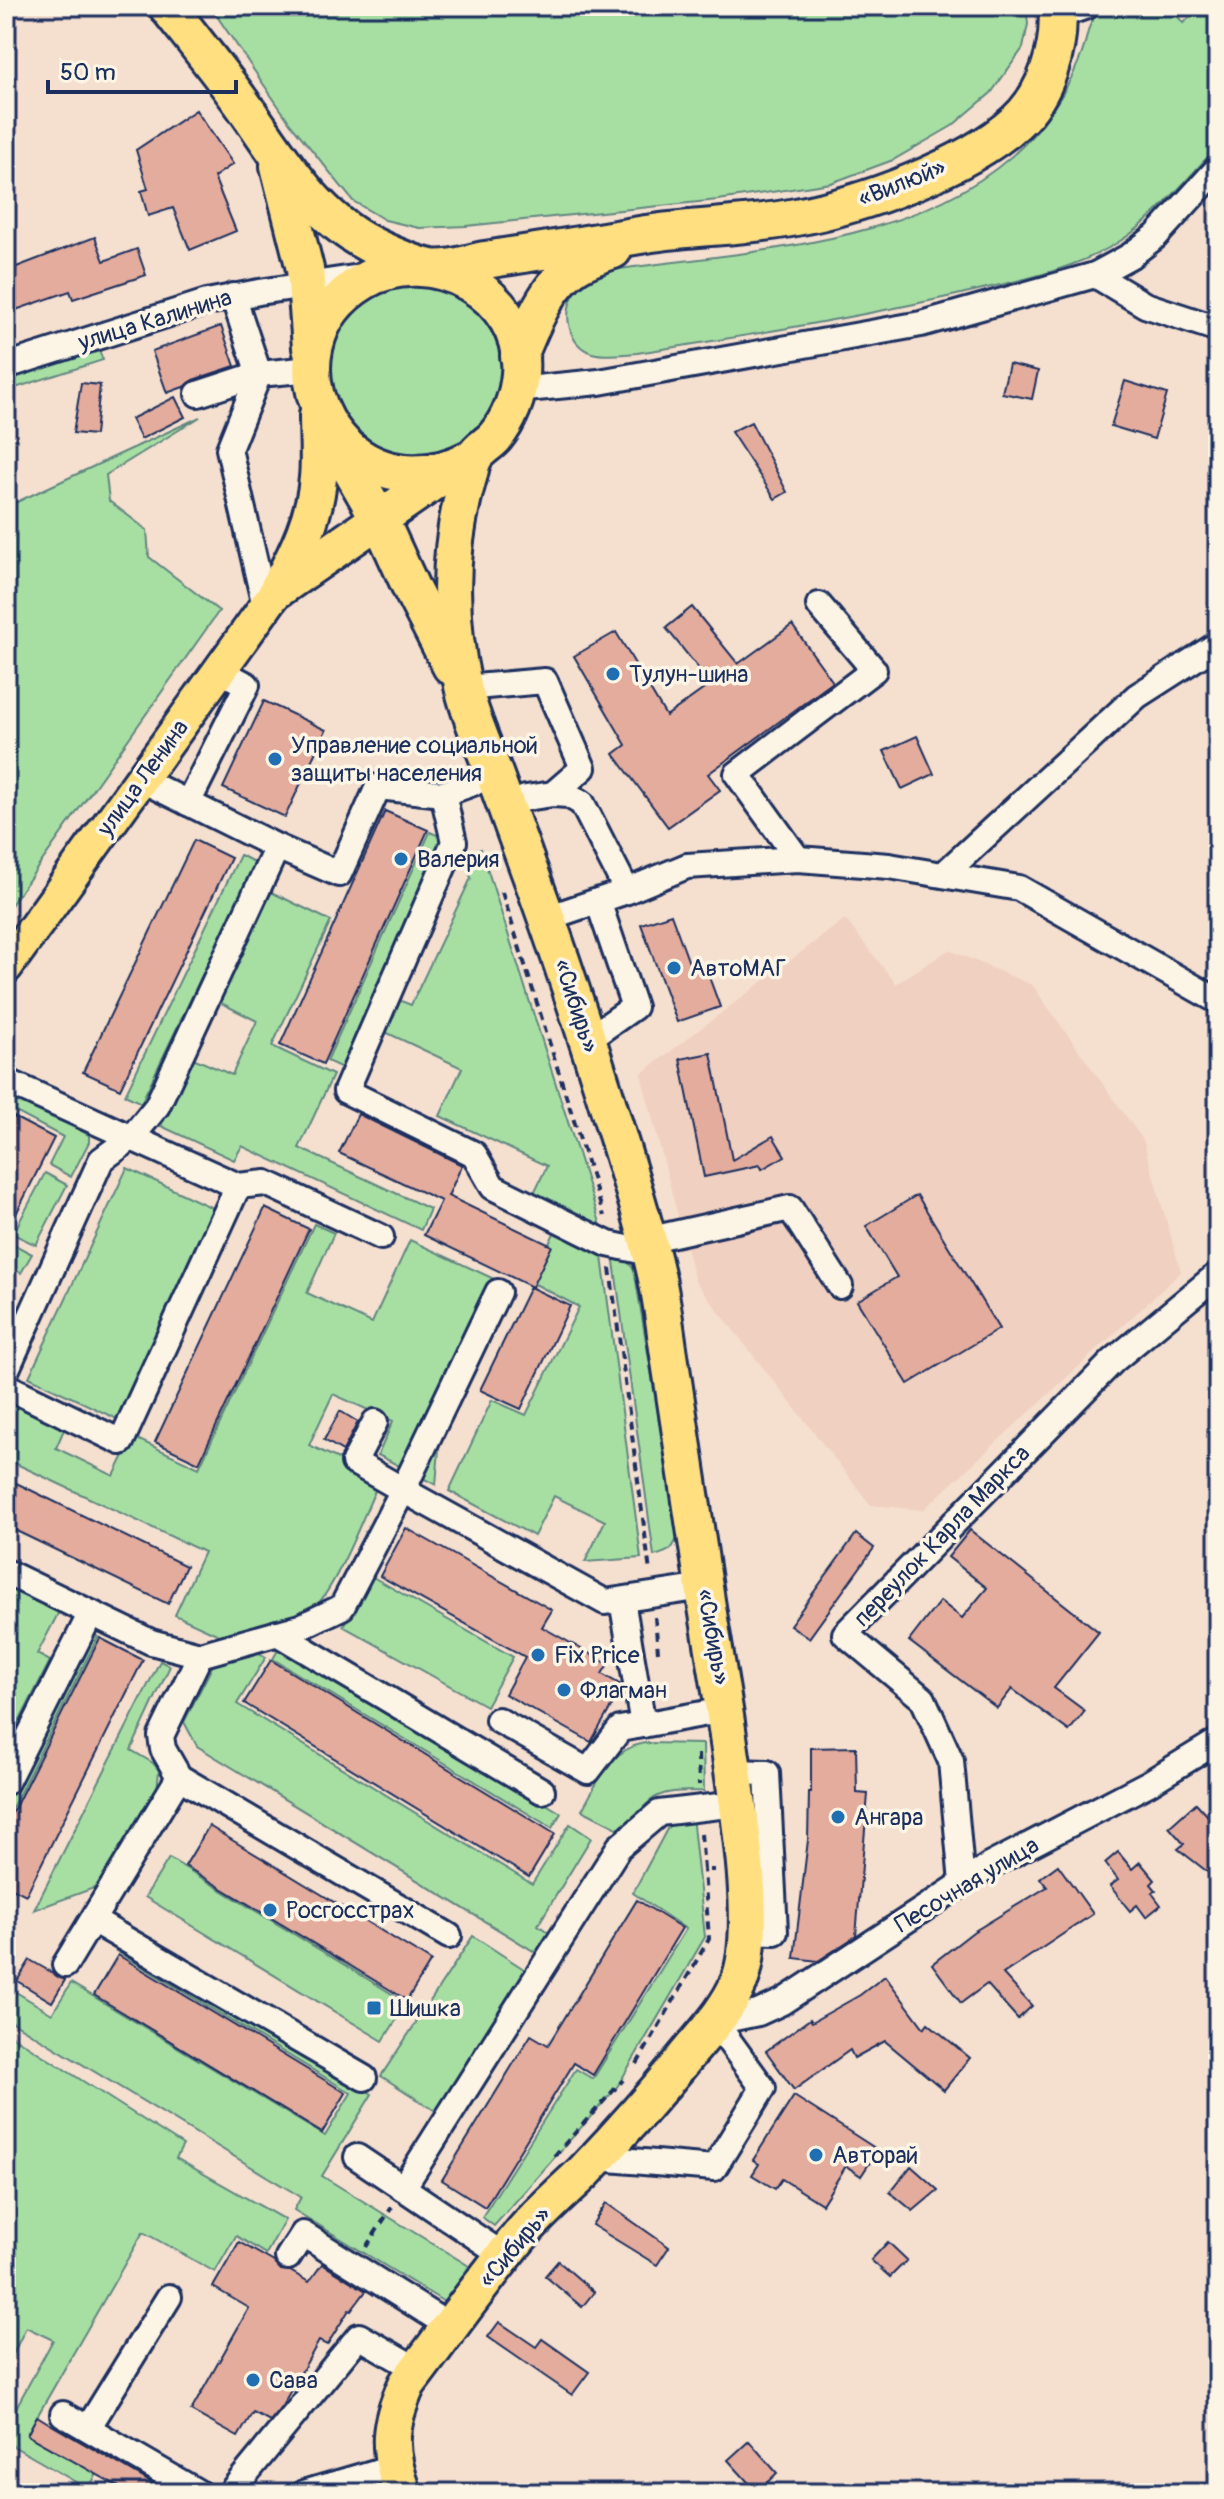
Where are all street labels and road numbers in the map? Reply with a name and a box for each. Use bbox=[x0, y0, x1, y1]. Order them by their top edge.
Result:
street label: «Вилюй» bbox=[854, 152, 950, 214]
street label: улица Калинина bbox=[74, 283, 235, 357]
street label: улица Ленина bbox=[90, 714, 195, 843]
street label: «Сибирь» bbox=[547, 956, 605, 1056]
street label: переулок Карла Маркса bbox=[848, 1439, 1036, 1633]
street label: «Сибирь» bbox=[690, 1587, 736, 1687]
street label: Песочная улица bbox=[890, 1831, 1044, 1939]
street label: «Сибирь» bbox=[473, 2201, 557, 2293]

